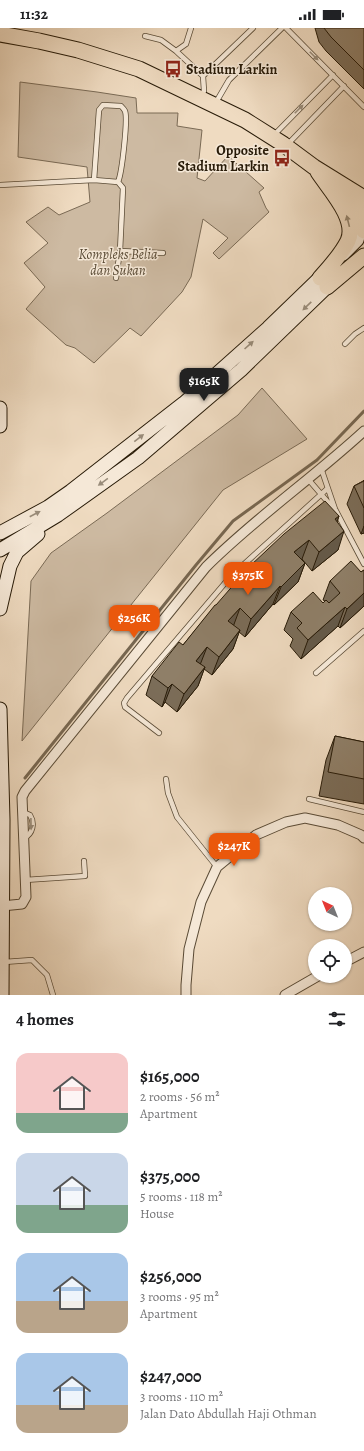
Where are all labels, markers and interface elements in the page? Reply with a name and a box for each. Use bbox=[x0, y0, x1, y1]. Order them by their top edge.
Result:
text: 11:32 bbox=[20, 4, 48, 24]
one-way arrow bbox=[309, 51, 319, 61]
bus stop icon: Stadium Larkin bbox=[163, 59, 183, 79]
place label: Stadium Larkin bbox=[186, 60, 278, 79]
one-way arrow bbox=[295, 104, 304, 114]
place label: Opposite Stadium Larkin bbox=[178, 141, 270, 176]
bus stop icon: Opposite Stadium Larkin bbox=[272, 148, 292, 168]
one-way arrow bbox=[345, 215, 351, 227]
park label: Kompleks Belia dan Sukan bbox=[79, 245, 158, 280]
one-way arrow bbox=[302, 301, 312, 311]
one-way arrow bbox=[244, 340, 254, 349]
pin: $165K bbox=[176, 368, 232, 402]
text: $165K bbox=[189, 372, 219, 389]
one-way arrow bbox=[134, 434, 145, 442]
one-way arrow bbox=[98, 478, 108, 486]
one-way arrow bbox=[29, 511, 40, 518]
pin: $375K bbox=[220, 562, 276, 596]
text: $375K bbox=[232, 566, 264, 583]
pin: $256K bbox=[106, 605, 162, 639]
text: $256K bbox=[118, 609, 150, 626]
one-way arrow bbox=[28, 818, 35, 830]
pin: $247K bbox=[206, 833, 262, 867]
text: $247K bbox=[218, 837, 250, 854]
north arrow bbox=[308, 887, 352, 931]
map controls bbox=[308, 887, 352, 983]
button: locate bbox=[308, 939, 352, 983]
text: 4 homes bbox=[16, 1008, 74, 1031]
icon: filters bbox=[326, 1008, 348, 1030]
text: $165,000 bbox=[140, 1065, 199, 1088]
icon: home bbox=[48, 1069, 96, 1117]
text: 2 rooms · 56 m² bbox=[140, 1088, 220, 1105]
text: Apartment bbox=[140, 1105, 198, 1122]
text: $375,000 bbox=[140, 1165, 200, 1188]
icon: home bbox=[48, 1169, 96, 1217]
text: 5 rooms · 118 m² bbox=[140, 1188, 223, 1205]
text: House bbox=[140, 1205, 174, 1222]
text: $256,000 bbox=[140, 1265, 202, 1288]
icon: home bbox=[48, 1269, 96, 1317]
text: 3 rooms · 95 m² bbox=[140, 1288, 219, 1305]
text: Apartment bbox=[140, 1305, 198, 1322]
text: $247,000 bbox=[140, 1365, 202, 1388]
icon: home bbox=[48, 1369, 96, 1417]
text: 3 rooms · 110 m² bbox=[140, 1388, 223, 1405]
text: Jalan Dato Abdullah Haji Othman bbox=[140, 1405, 317, 1422]

